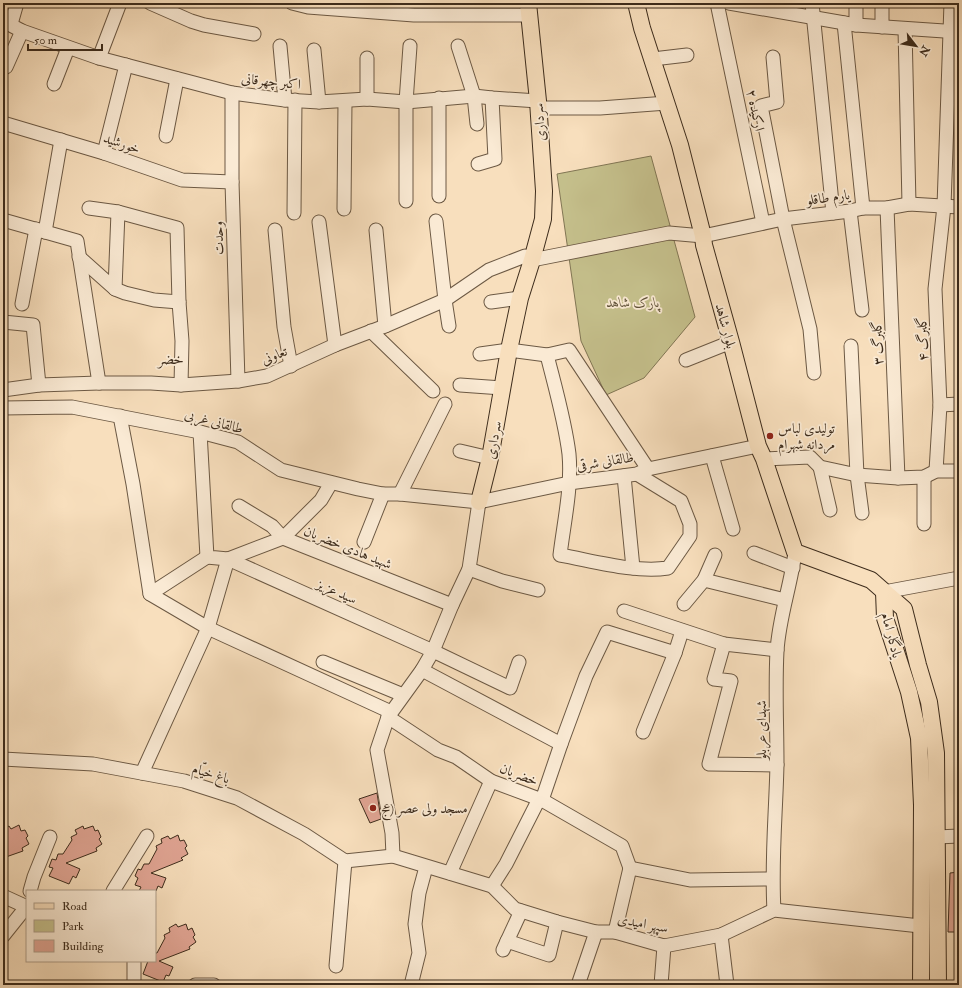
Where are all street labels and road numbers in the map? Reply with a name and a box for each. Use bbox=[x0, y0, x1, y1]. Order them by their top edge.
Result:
street label: اکبر چهرقانی bbox=[240, 70, 302, 94]
street label: ارکیده ۲ bbox=[743, 88, 768, 132]
street label: سرداری bbox=[530, 102, 550, 142]
street label: خورشید bbox=[101, 129, 142, 158]
street label: یارم طاقلو bbox=[803, 186, 853, 213]
street label: وحدت bbox=[209, 221, 228, 255]
street label: بلوار شاهد bbox=[711, 302, 740, 351]
street label: گلبرگ ۴ bbox=[913, 316, 932, 362]
street label: گلبرگ ۳ bbox=[868, 320, 887, 366]
street label: تعاونی bbox=[259, 342, 290, 368]
street label: طالقانی غربی bbox=[182, 405, 245, 438]
street label: سرداری bbox=[482, 420, 506, 461]
street label: طالقانی شرقی bbox=[575, 449, 635, 475]
street label: شهید هادی خضریان bbox=[301, 522, 394, 574]
street label: سید عزیز bbox=[312, 574, 360, 609]
street label: یادگار امام bbox=[873, 610, 906, 662]
street label: شهدای عربلو bbox=[753, 700, 771, 762]
street label: باغ خیّام bbox=[189, 758, 233, 791]
street label: خضریان bbox=[497, 759, 540, 790]
street label: سپهر امیدی bbox=[616, 910, 670, 938]

